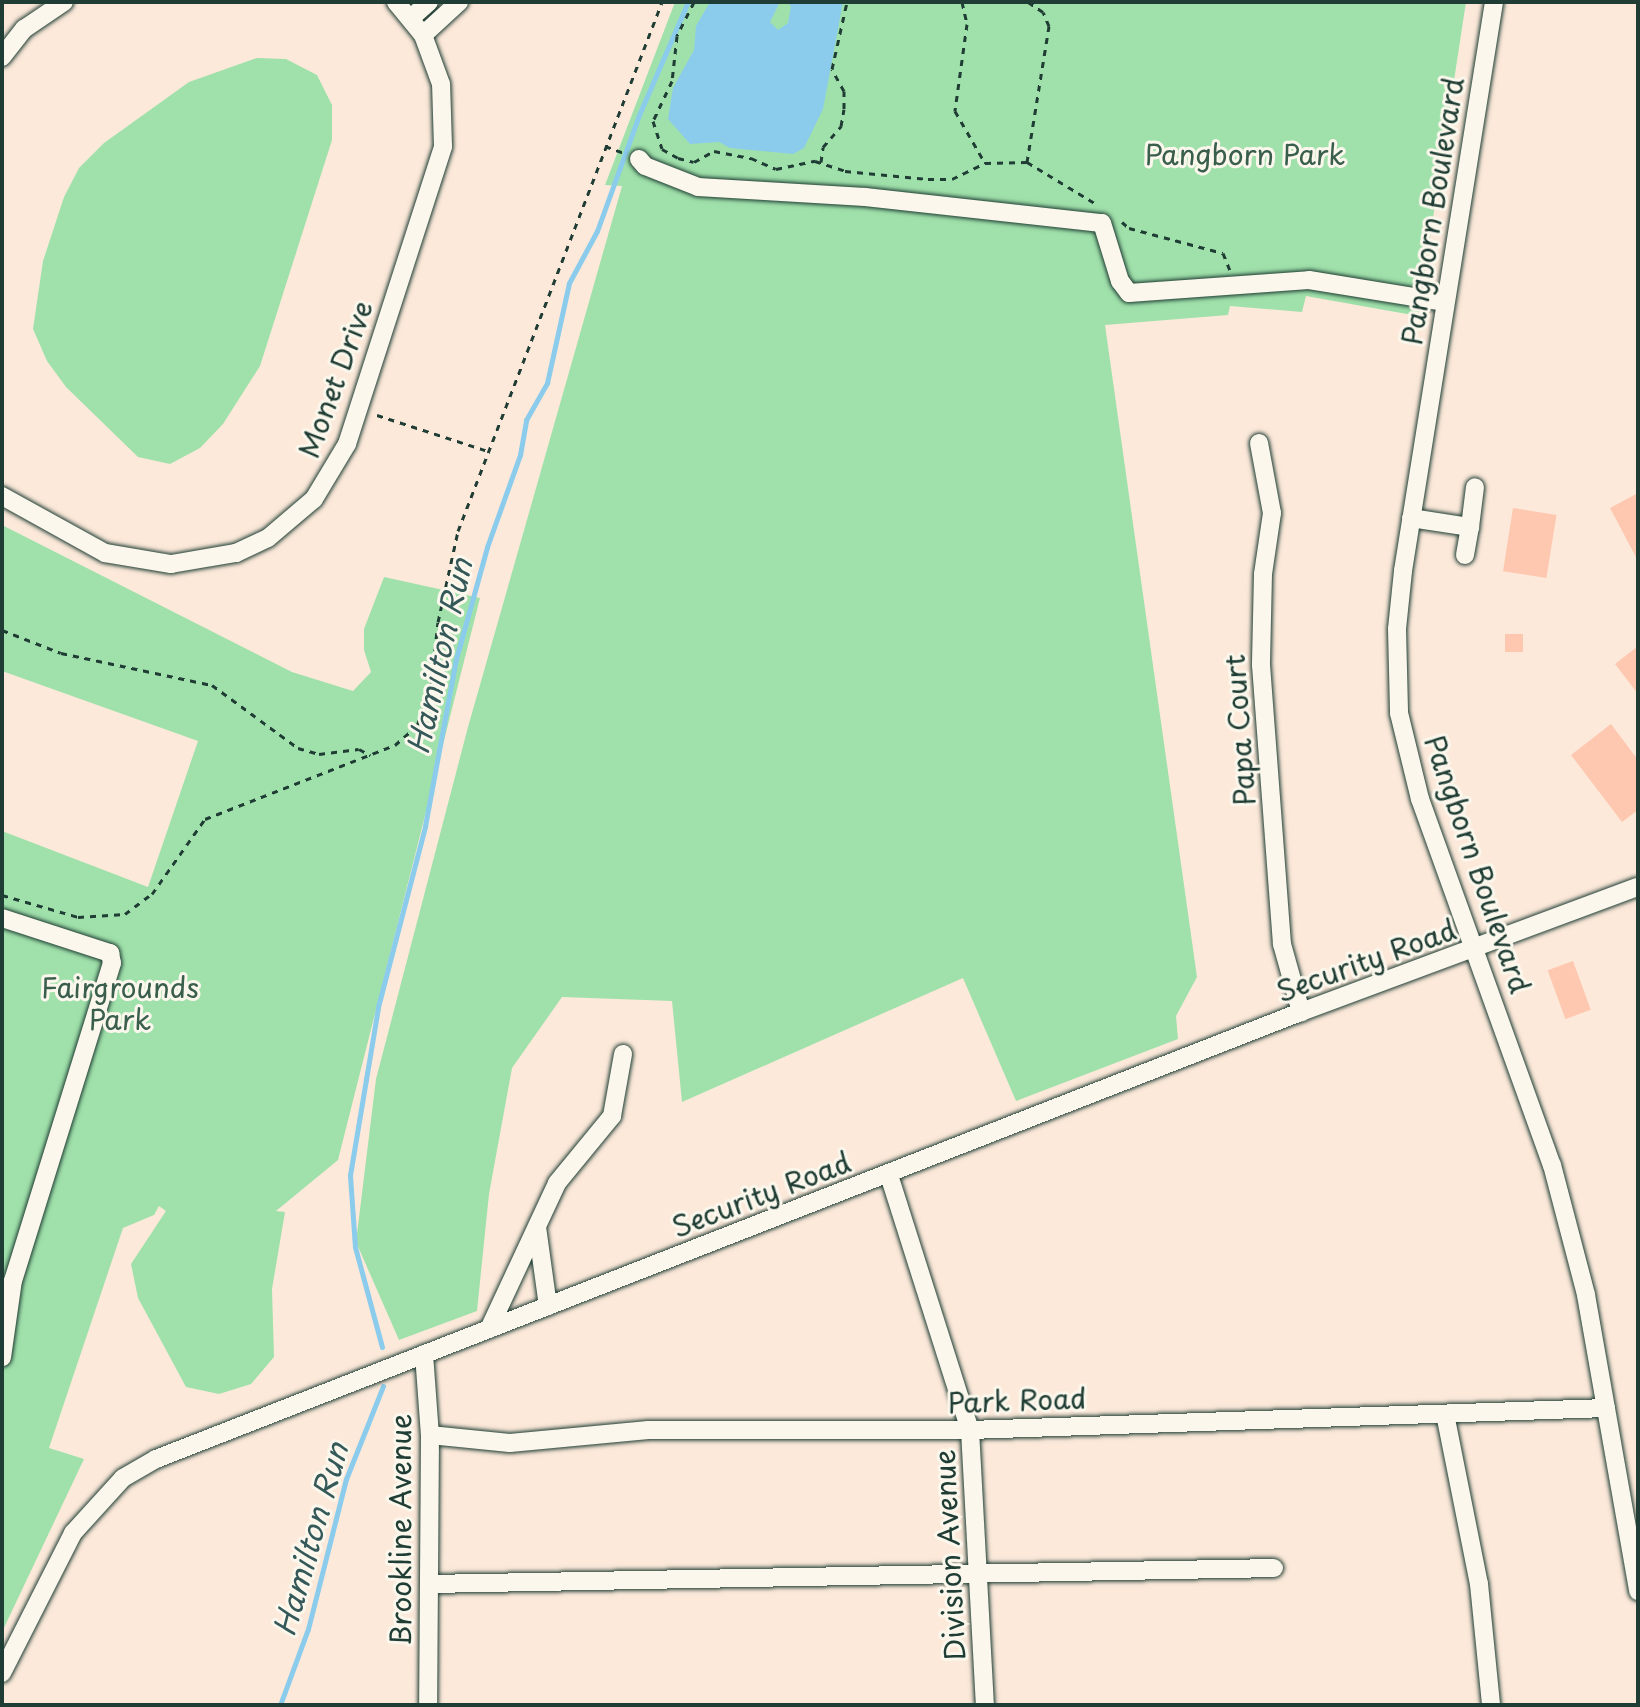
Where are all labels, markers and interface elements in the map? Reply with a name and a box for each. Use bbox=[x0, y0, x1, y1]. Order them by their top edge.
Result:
street label: Pangborn Boulevard bbox=[1394, 75, 1470, 347]
park label: Pangborn Park bbox=[1145, 137, 1345, 171]
street label: Monet Drive bbox=[291, 295, 379, 463]
water label: Hamilton Run bbox=[399, 555, 479, 757]
street label: Papa Court bbox=[1217, 653, 1261, 807]
street label: Pangborn Boulevard bbox=[1418, 730, 1538, 998]
street label: Security Road bbox=[1272, 912, 1460, 1008]
park label: Fairgrounds Park bbox=[41, 970, 199, 1036]
street label: Security Road bbox=[667, 1145, 855, 1243]
street label: Park Road bbox=[947, 1381, 1087, 1419]
street label: Brookline Avenue bbox=[383, 1414, 417, 1646]
water label: Hamilton Run bbox=[265, 1439, 355, 1639]
street label: Division Avenue bbox=[927, 1449, 971, 1661]

